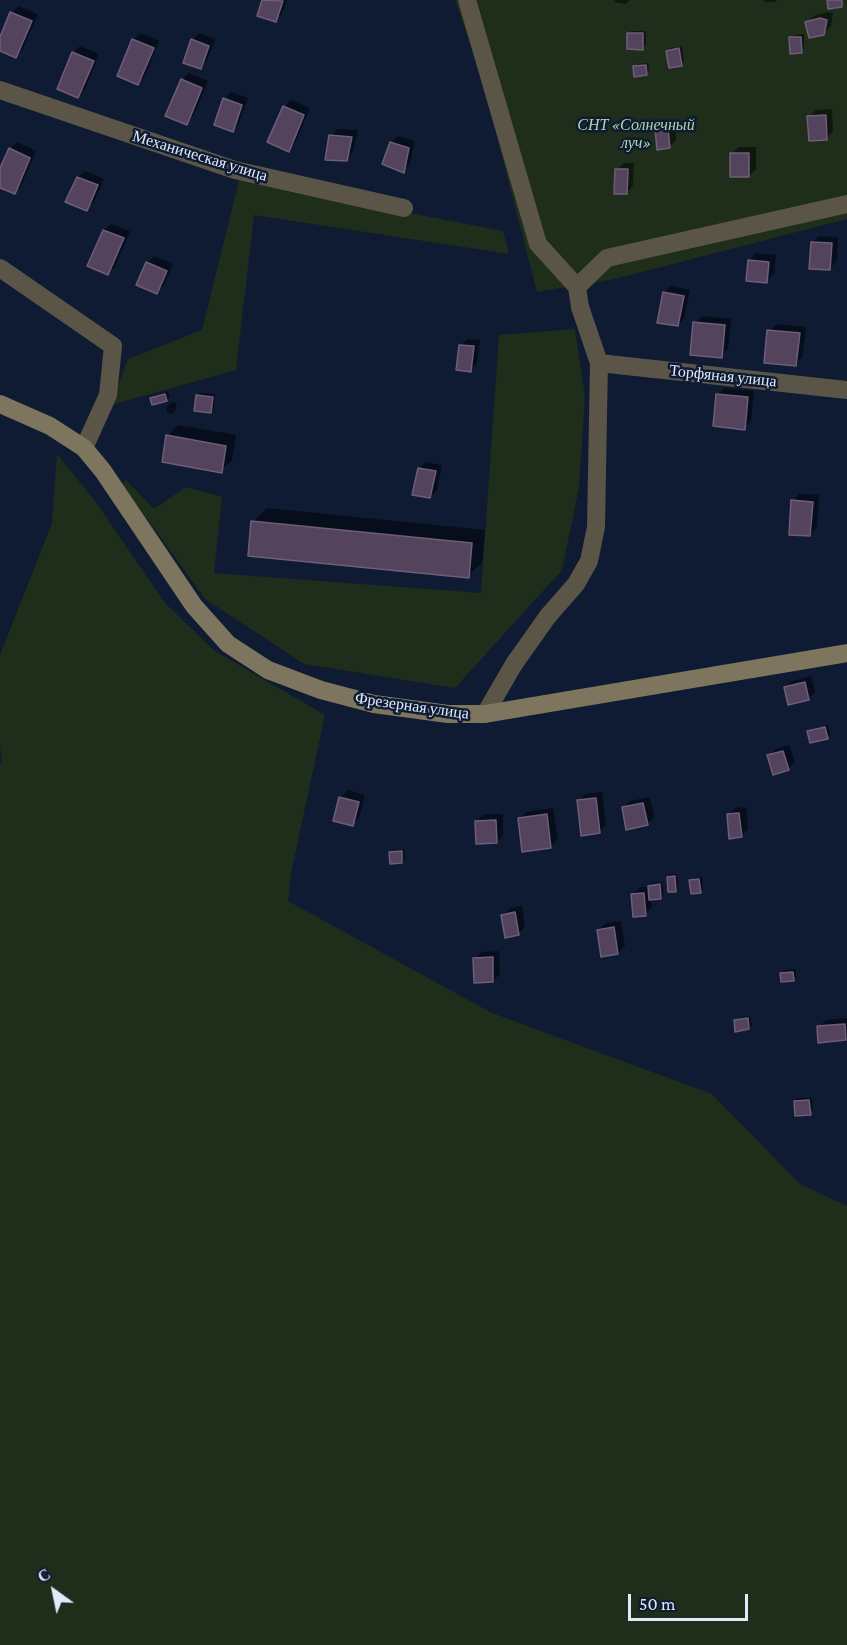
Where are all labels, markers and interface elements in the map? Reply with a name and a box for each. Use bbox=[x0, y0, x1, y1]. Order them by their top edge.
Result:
park label: СНТ «Солнечный луч» bbox=[577, 115, 695, 153]
street label: Механическая улица bbox=[130, 126, 270, 186]
street label: Торфяная улица bbox=[668, 361, 778, 391]
street label: Фрезерная улица bbox=[354, 688, 470, 724]
north arrow bbox=[24, 1561, 84, 1621]
text: С bbox=[34, 1565, 53, 1586]
scale bar bbox=[631, 1582, 751, 1620]
text: 50 m bbox=[639, 1594, 676, 1614]

